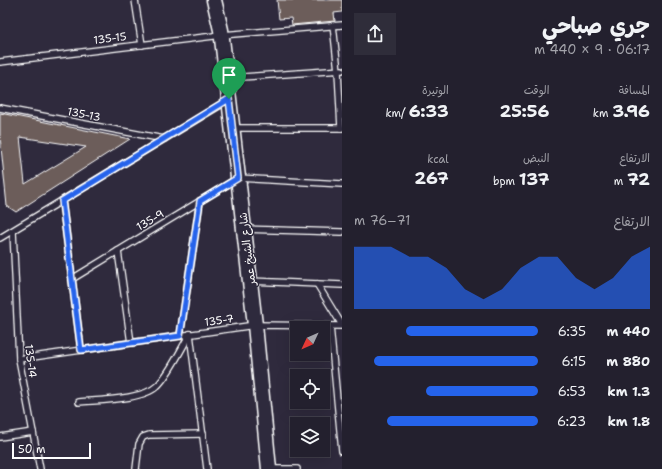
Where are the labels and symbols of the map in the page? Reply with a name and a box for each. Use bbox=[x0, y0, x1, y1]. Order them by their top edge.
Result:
street label: 135-15 bbox=[93, 29, 128, 48]
pin bbox=[212, 58, 246, 99]
street label: 135-13 bbox=[66, 104, 102, 125]
street label: 135-9 bbox=[134, 206, 167, 235]
street label: شارع الشيخ عمر bbox=[236, 211, 261, 287]
street label: 135-7 bbox=[203, 311, 235, 330]
north arrow bbox=[290, 321, 330, 361]
street label: 135-14 bbox=[21, 343, 40, 379]
scale bar bbox=[12, 441, 91, 460]

